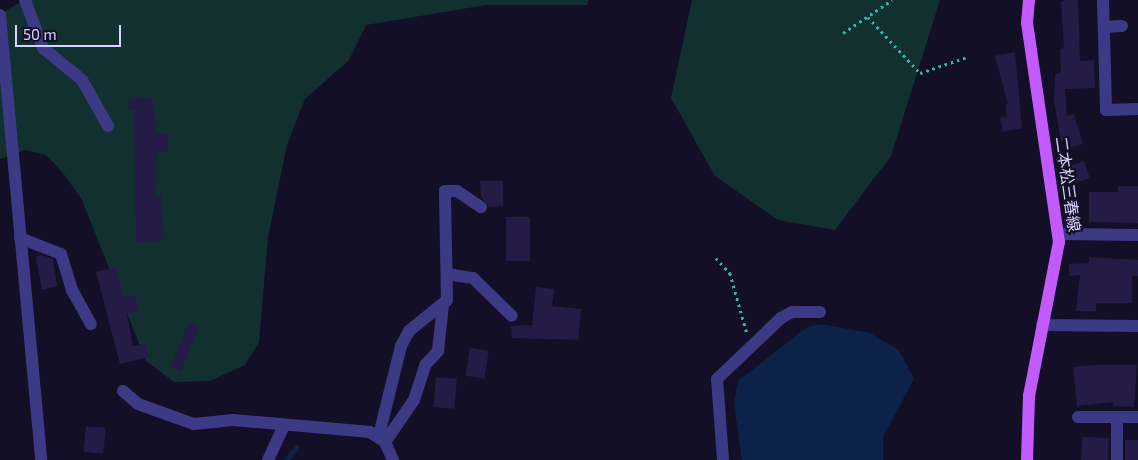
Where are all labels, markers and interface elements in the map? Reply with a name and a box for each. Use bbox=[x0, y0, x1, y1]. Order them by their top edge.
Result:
scale bar bbox=[18, 15, 124, 47]
text: 50 m bbox=[23, 25, 57, 43]
street label: 二本松三春線 bbox=[1052, 135, 1084, 233]

